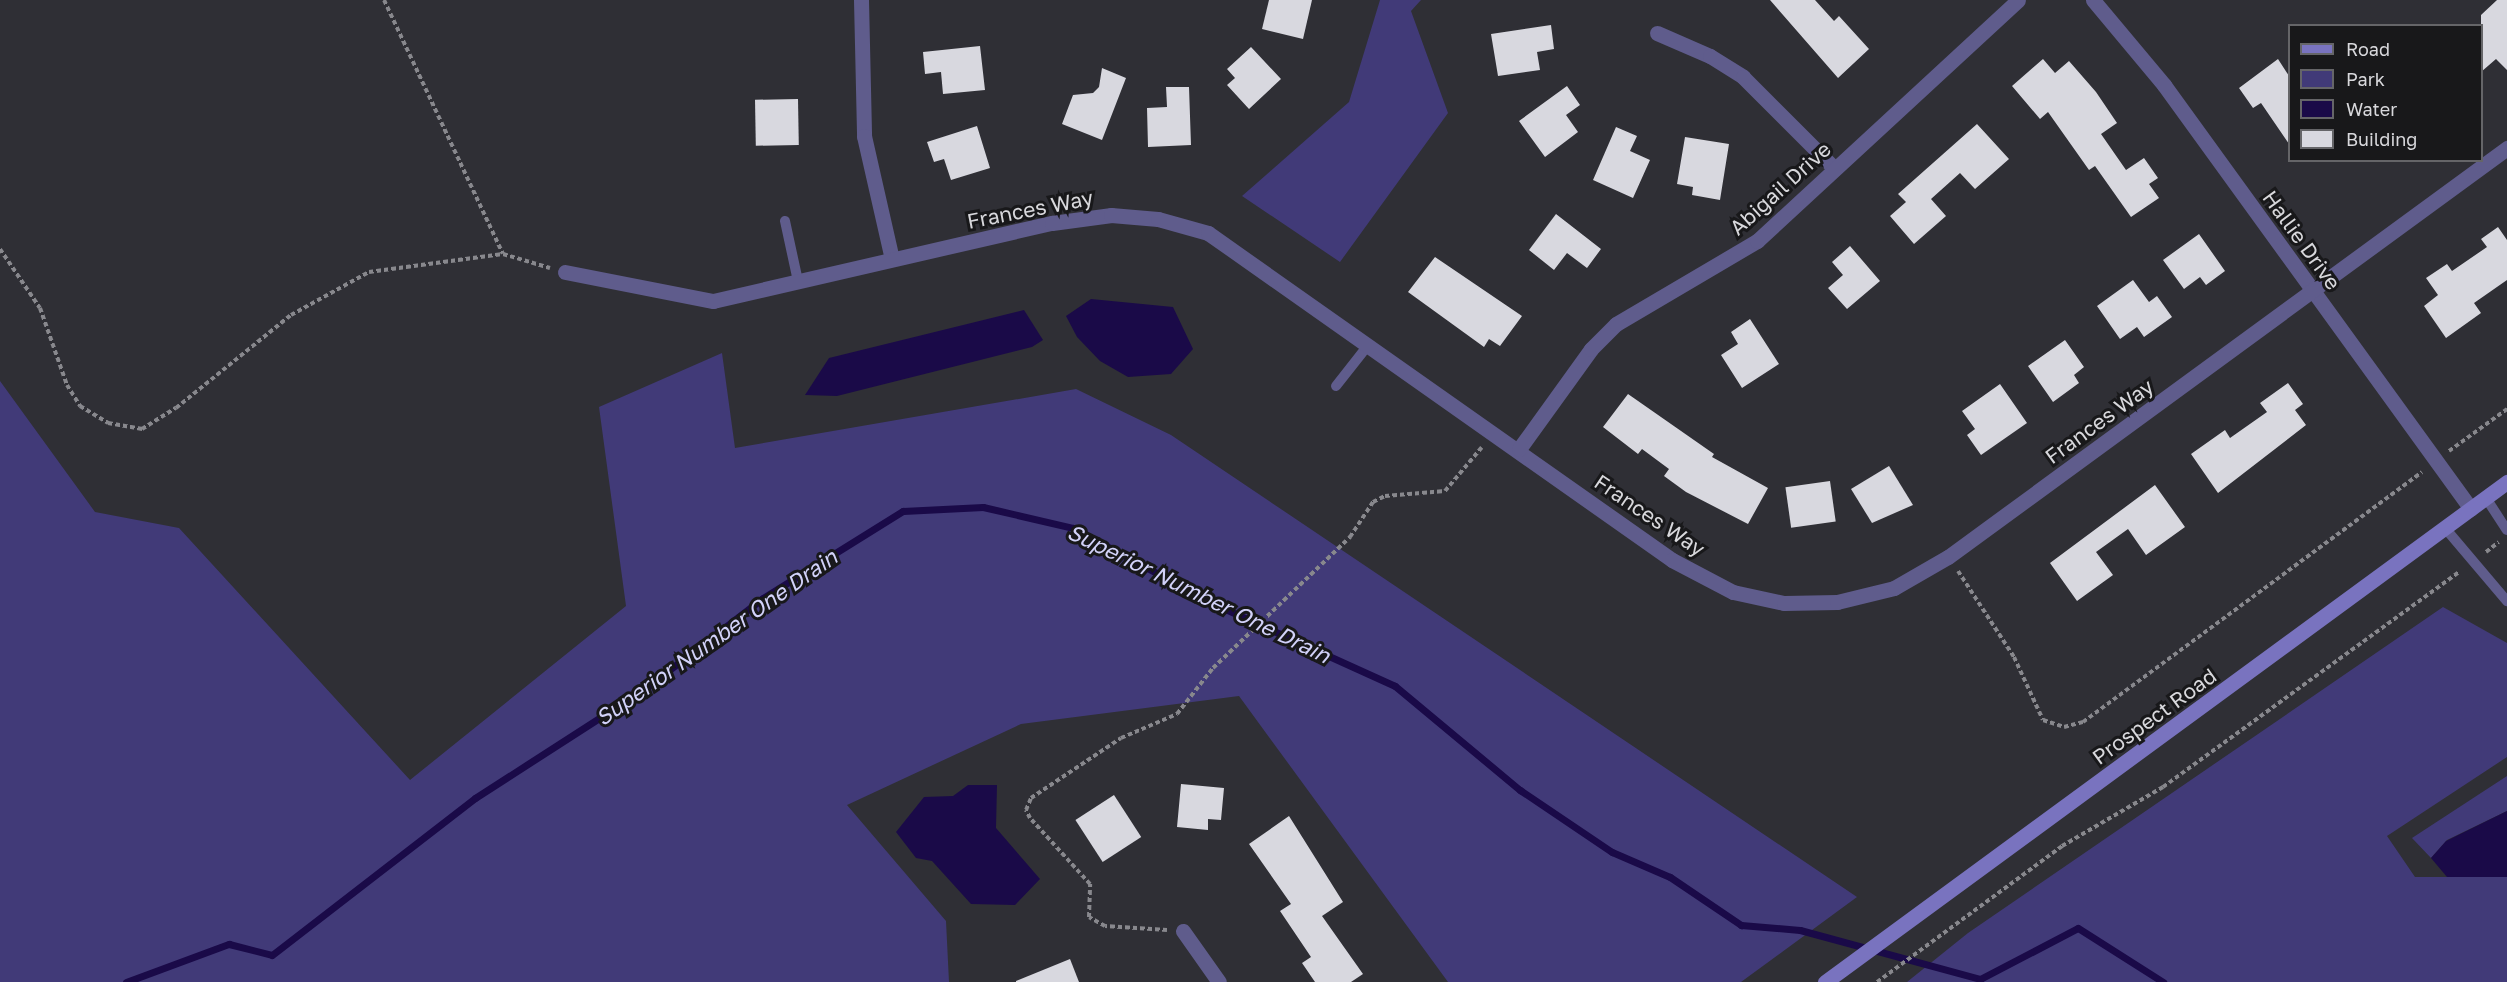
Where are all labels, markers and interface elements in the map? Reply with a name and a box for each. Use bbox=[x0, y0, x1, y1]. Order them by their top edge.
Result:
legend bbox=[2288, 24, 2483, 162]
text: Road bbox=[2346, 38, 2390, 60]
text: Park bbox=[2346, 68, 2385, 90]
text: Water bbox=[2346, 98, 2397, 120]
text: Building bbox=[2346, 128, 2417, 150]
street label: Abigail Drive bbox=[1724, 136, 1836, 240]
street label: Frances Way bbox=[965, 184, 1095, 234]
street label: Hallie Drive bbox=[2258, 186, 2346, 294]
street label: Frances Way bbox=[2040, 373, 2158, 469]
street label: Frances Way bbox=[1590, 469, 1710, 561]
water label: Superior Number One Drain bbox=[1063, 518, 1335, 668]
water label: Superior Number One Drain bbox=[590, 543, 842, 731]
street label: Prospect Road bbox=[2087, 663, 2221, 769]

